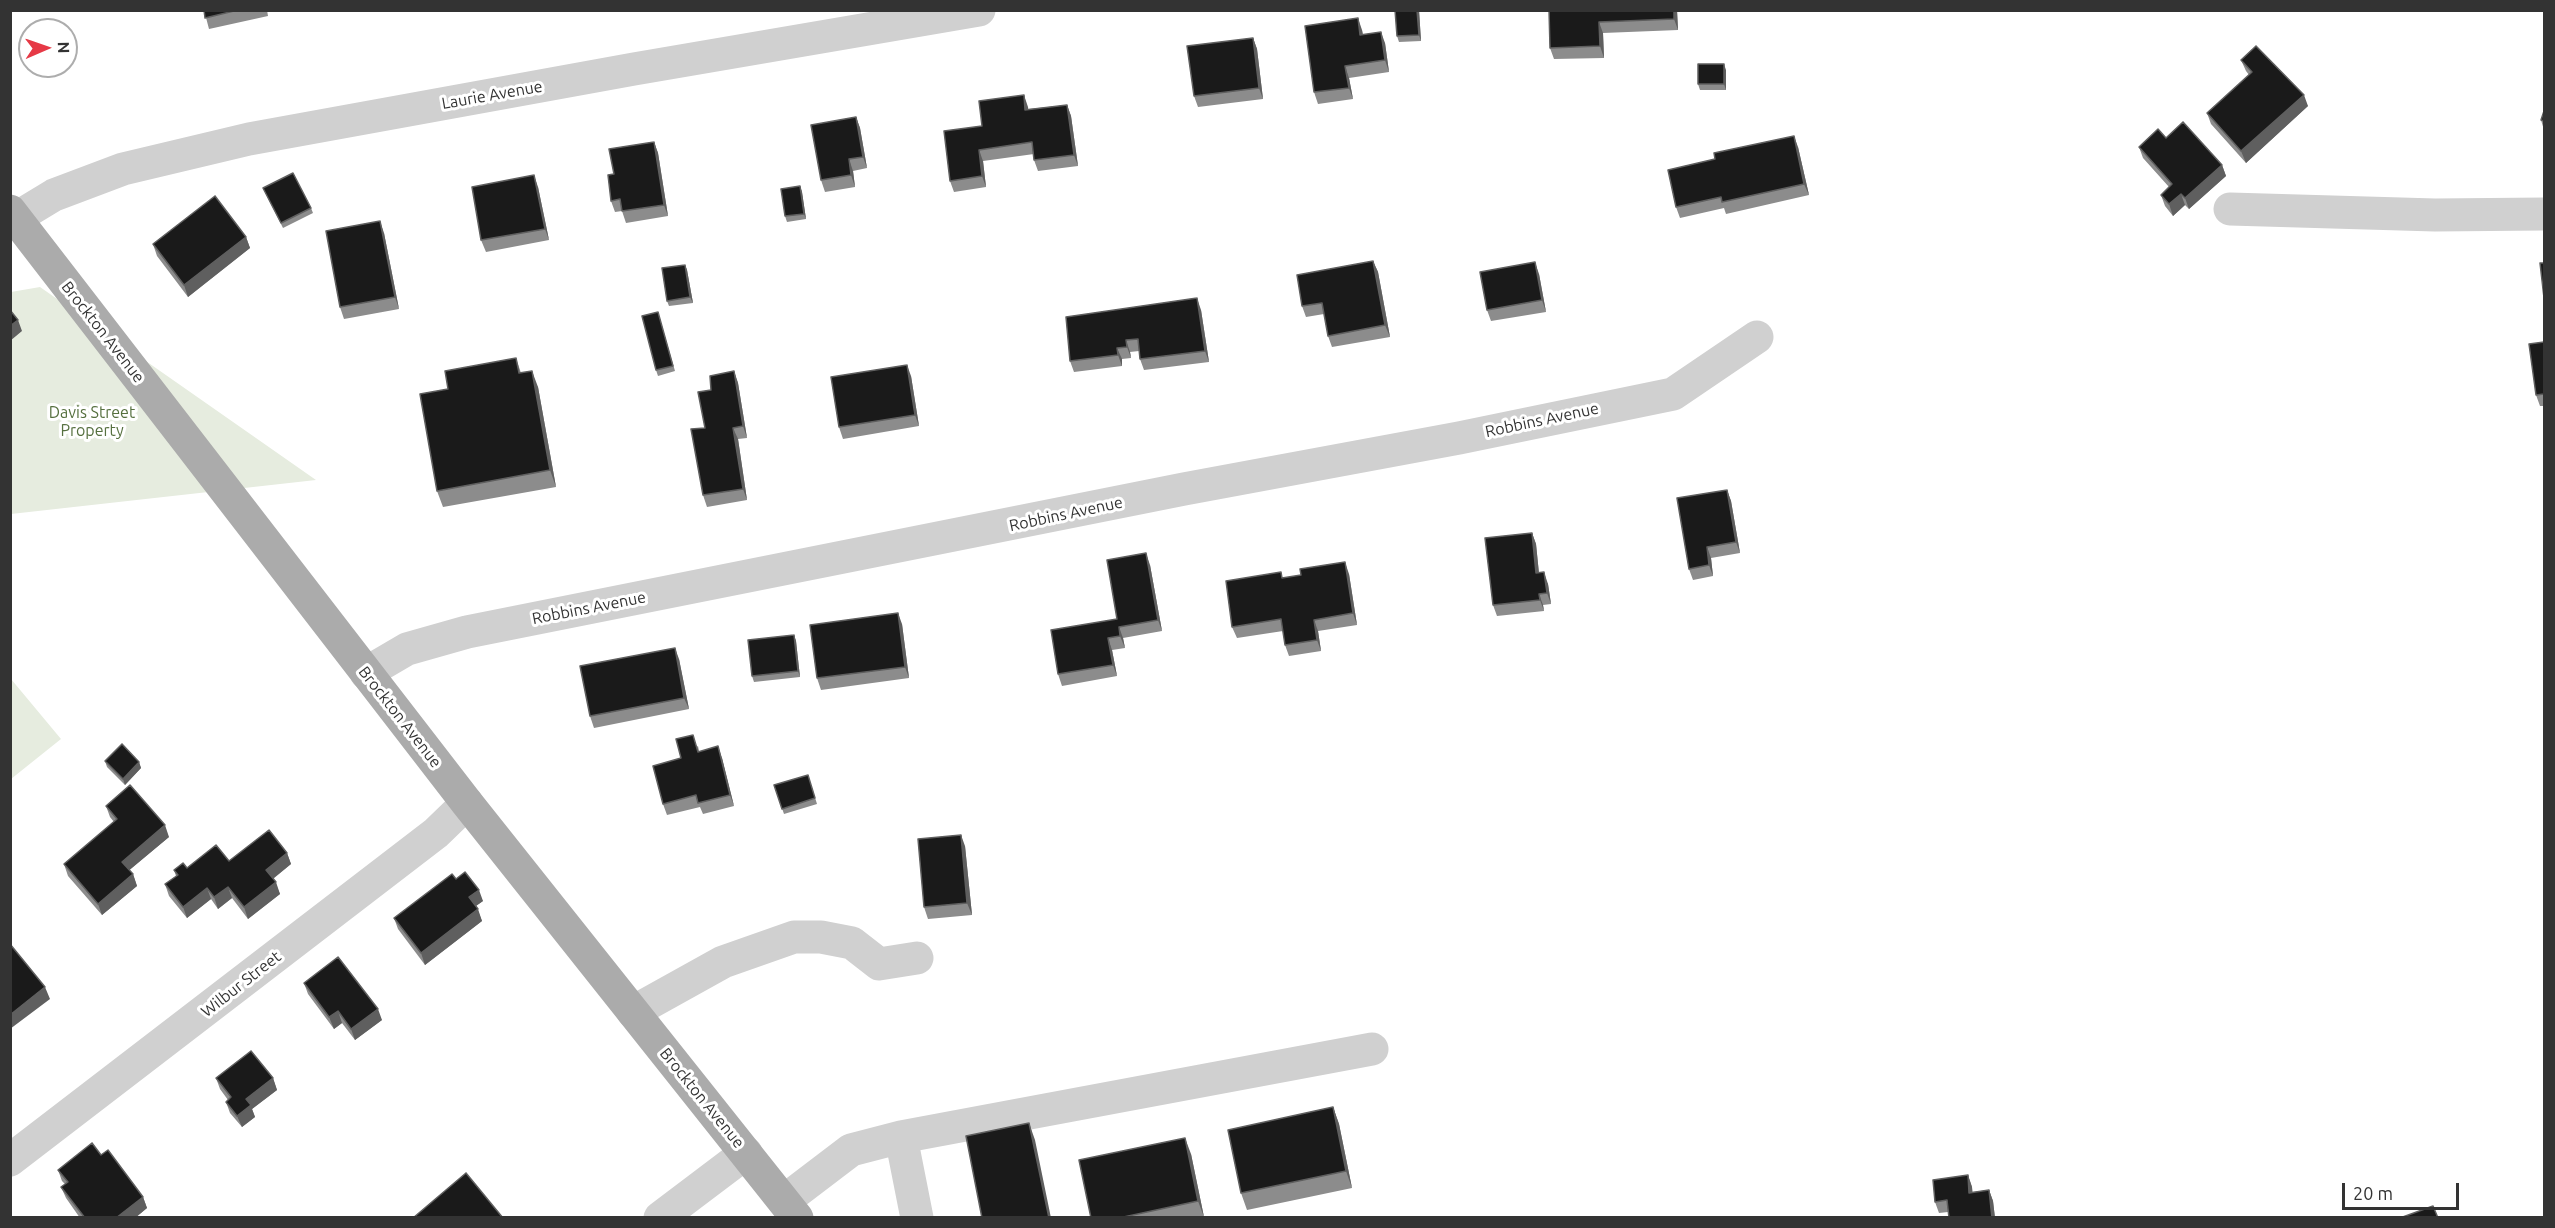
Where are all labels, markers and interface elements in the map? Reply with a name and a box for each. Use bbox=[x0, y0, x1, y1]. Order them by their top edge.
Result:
north arrow bbox=[18, 18, 78, 78]
text: N bbox=[55, 41, 73, 54]
street label: Laurie Avenue bbox=[440, 77, 544, 113]
street label: Brockton Avenue bbox=[57, 277, 149, 387]
street label: Robbins Avenue bbox=[1483, 399, 1601, 441]
park label: Davis Street Property bbox=[49, 403, 135, 441]
street label: Robbins Avenue bbox=[1007, 493, 1125, 535]
street label: Robbins Avenue bbox=[530, 588, 648, 628]
street label: Brockton Avenue bbox=[354, 662, 446, 772]
street label: Wilbur Street bbox=[197, 947, 285, 1021]
street label: Brockton Avenue bbox=[656, 1044, 748, 1152]
scale bar bbox=[2345, 1171, 2462, 1209]
text: 20 m bbox=[2353, 1183, 2393, 1203]

